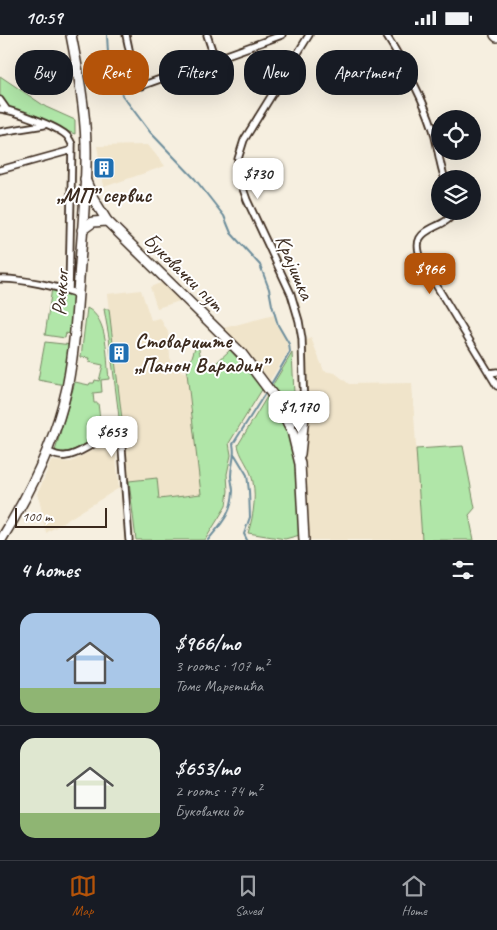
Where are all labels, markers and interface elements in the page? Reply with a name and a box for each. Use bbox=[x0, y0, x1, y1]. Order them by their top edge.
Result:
text: 10:59 bbox=[25, 6, 62, 30]
chip: Buy bbox=[15, 50, 73, 95]
chip: Rent bbox=[83, 50, 149, 95]
chip: Filters bbox=[159, 50, 234, 95]
chip: New bbox=[244, 50, 306, 95]
chip: Apartment bbox=[316, 50, 418, 95]
map controls bbox=[431, 110, 481, 220]
button: locate bbox=[431, 110, 481, 160]
building icon: „МП” сервис bbox=[92, 156, 116, 180]
pin: $730 bbox=[228, 157, 288, 200]
text: $730 bbox=[244, 164, 272, 184]
button: layers bbox=[431, 170, 481, 220]
place label: „МП” сервис bbox=[57, 182, 152, 208]
street label: Буковачки пут bbox=[138, 227, 231, 318]
street label: Крајишка bbox=[270, 231, 321, 305]
pin: $966 bbox=[400, 253, 460, 295]
text: $966 bbox=[415, 259, 445, 279]
street label: Рачког bbox=[45, 266, 75, 316]
place label: Стовариште „Панон Варадин” bbox=[135, 328, 272, 378]
building icon: Стовариште „Панон Варадин” bbox=[107, 341, 131, 365]
pin: $1,170 bbox=[258, 391, 340, 433]
text: $1,170 bbox=[279, 397, 319, 417]
pin: $653 bbox=[82, 415, 142, 458]
text: $653 bbox=[98, 422, 126, 442]
scale bar bbox=[15, 505, 108, 528]
text: 100 m bbox=[22, 508, 52, 525]
icon: filters bbox=[449, 556, 477, 584]
text: 4 homes bbox=[20, 557, 79, 583]
text: $966/mo bbox=[175, 630, 240, 656]
icon: home bbox=[60, 633, 120, 693]
text: 3 rooms · 107 m² bbox=[175, 656, 269, 676]
text: Томе Маретића bbox=[175, 676, 263, 696]
text: $653/mo bbox=[175, 755, 240, 781]
icon: home bbox=[60, 758, 120, 818]
text: 2 rooms · 74 m² bbox=[175, 781, 261, 801]
text: Буковачки до bbox=[175, 801, 243, 821]
tab: Map bbox=[69, 872, 97, 919]
tab: Saved bbox=[234, 872, 262, 919]
tab: Home bbox=[400, 872, 428, 919]

